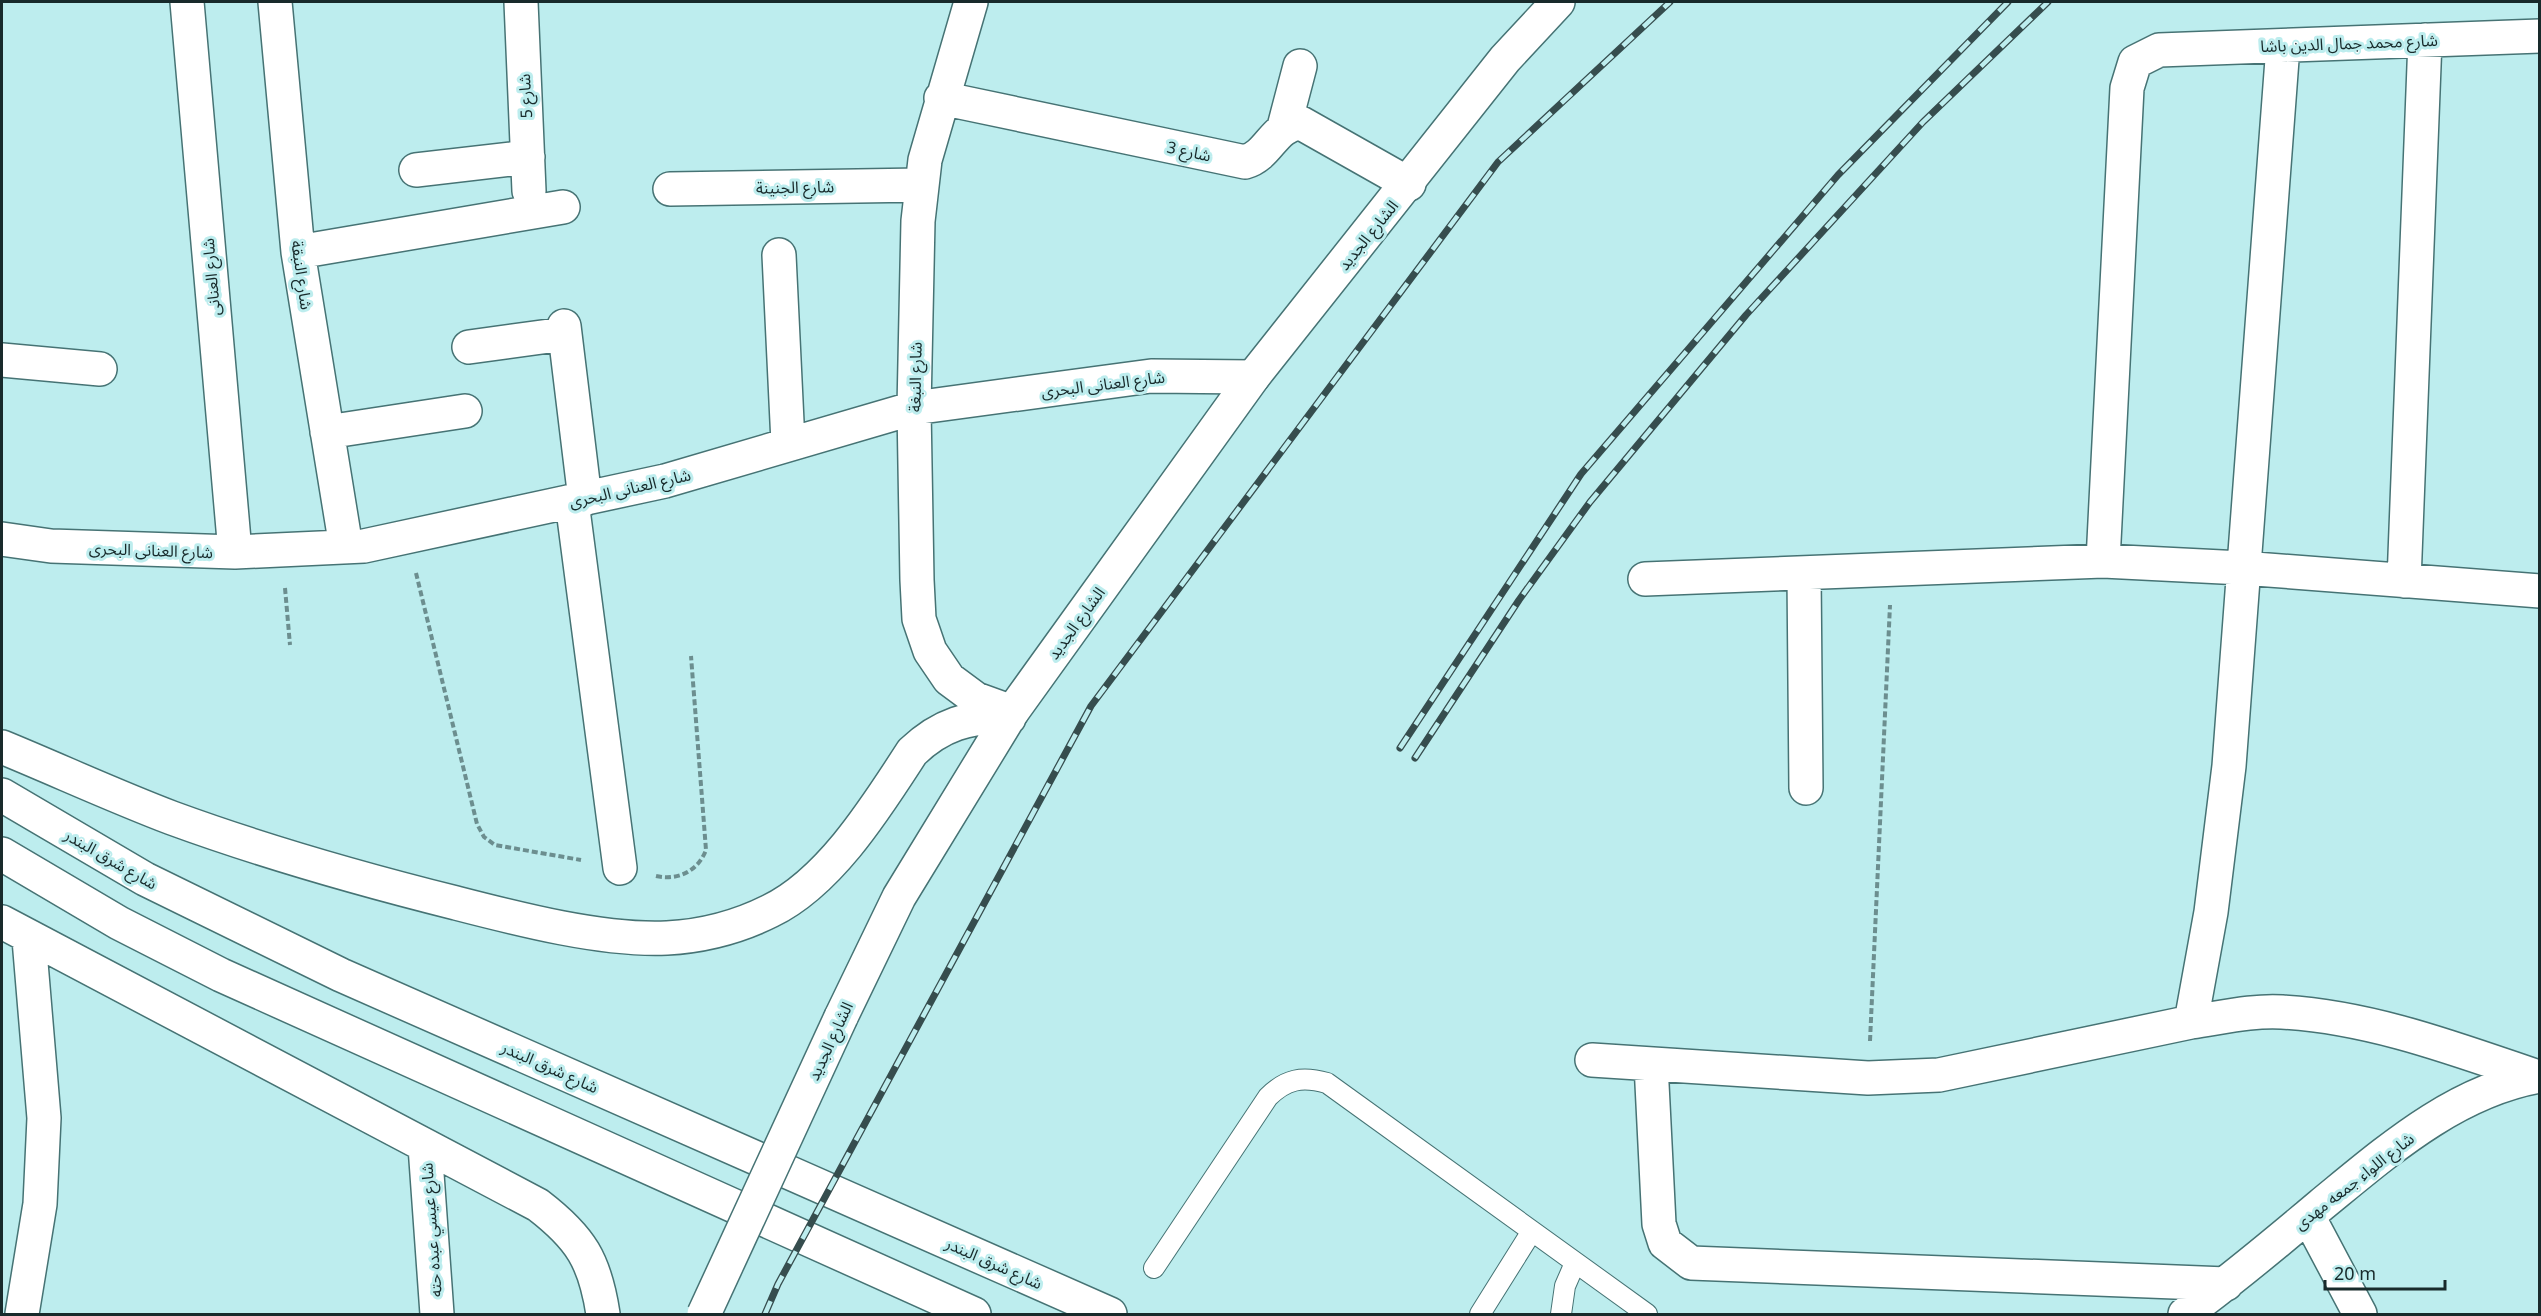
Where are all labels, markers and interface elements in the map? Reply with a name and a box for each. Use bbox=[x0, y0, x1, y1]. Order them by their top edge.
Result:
street label: شارع محمد جمال الدين باشا bbox=[2260, 24, 2438, 64]
street label: شارع 5 bbox=[508, 73, 544, 119]
street label: شارع 3 bbox=[1163, 131, 1214, 173]
street label: شارع الجنينة bbox=[756, 170, 834, 206]
street label: الشارع الجديد bbox=[1329, 192, 1409, 279]
street label: شارع العنانى bbox=[192, 237, 232, 317]
street label: شارع النبقة bbox=[279, 238, 323, 312]
street label: شارع النبغة bbox=[898, 342, 934, 413]
street label: شارع العنانى البحرى bbox=[1039, 361, 1167, 409]
street label: شارع العنانى البحرى bbox=[566, 458, 695, 520]
street label: شارع العنانى البحرى bbox=[88, 532, 214, 570]
street label: الشارع الجديد bbox=[1038, 579, 1115, 668]
street label: شارع شرق البندر bbox=[56, 819, 164, 900]
street label: الشارع الجديد bbox=[798, 996, 864, 1087]
street label: شارع شرق البندر bbox=[494, 1031, 604, 1105]
street label: شارع اللواء جمعه مهدى bbox=[2286, 1123, 2423, 1240]
street label: شارع عيسي عبده حته bbox=[410, 1162, 454, 1298]
street label: شارع شرق البندر bbox=[938, 1227, 1048, 1301]
scale bar bbox=[2325, 1253, 2445, 1291]
text: 20 m bbox=[2334, 1255, 2376, 1293]

